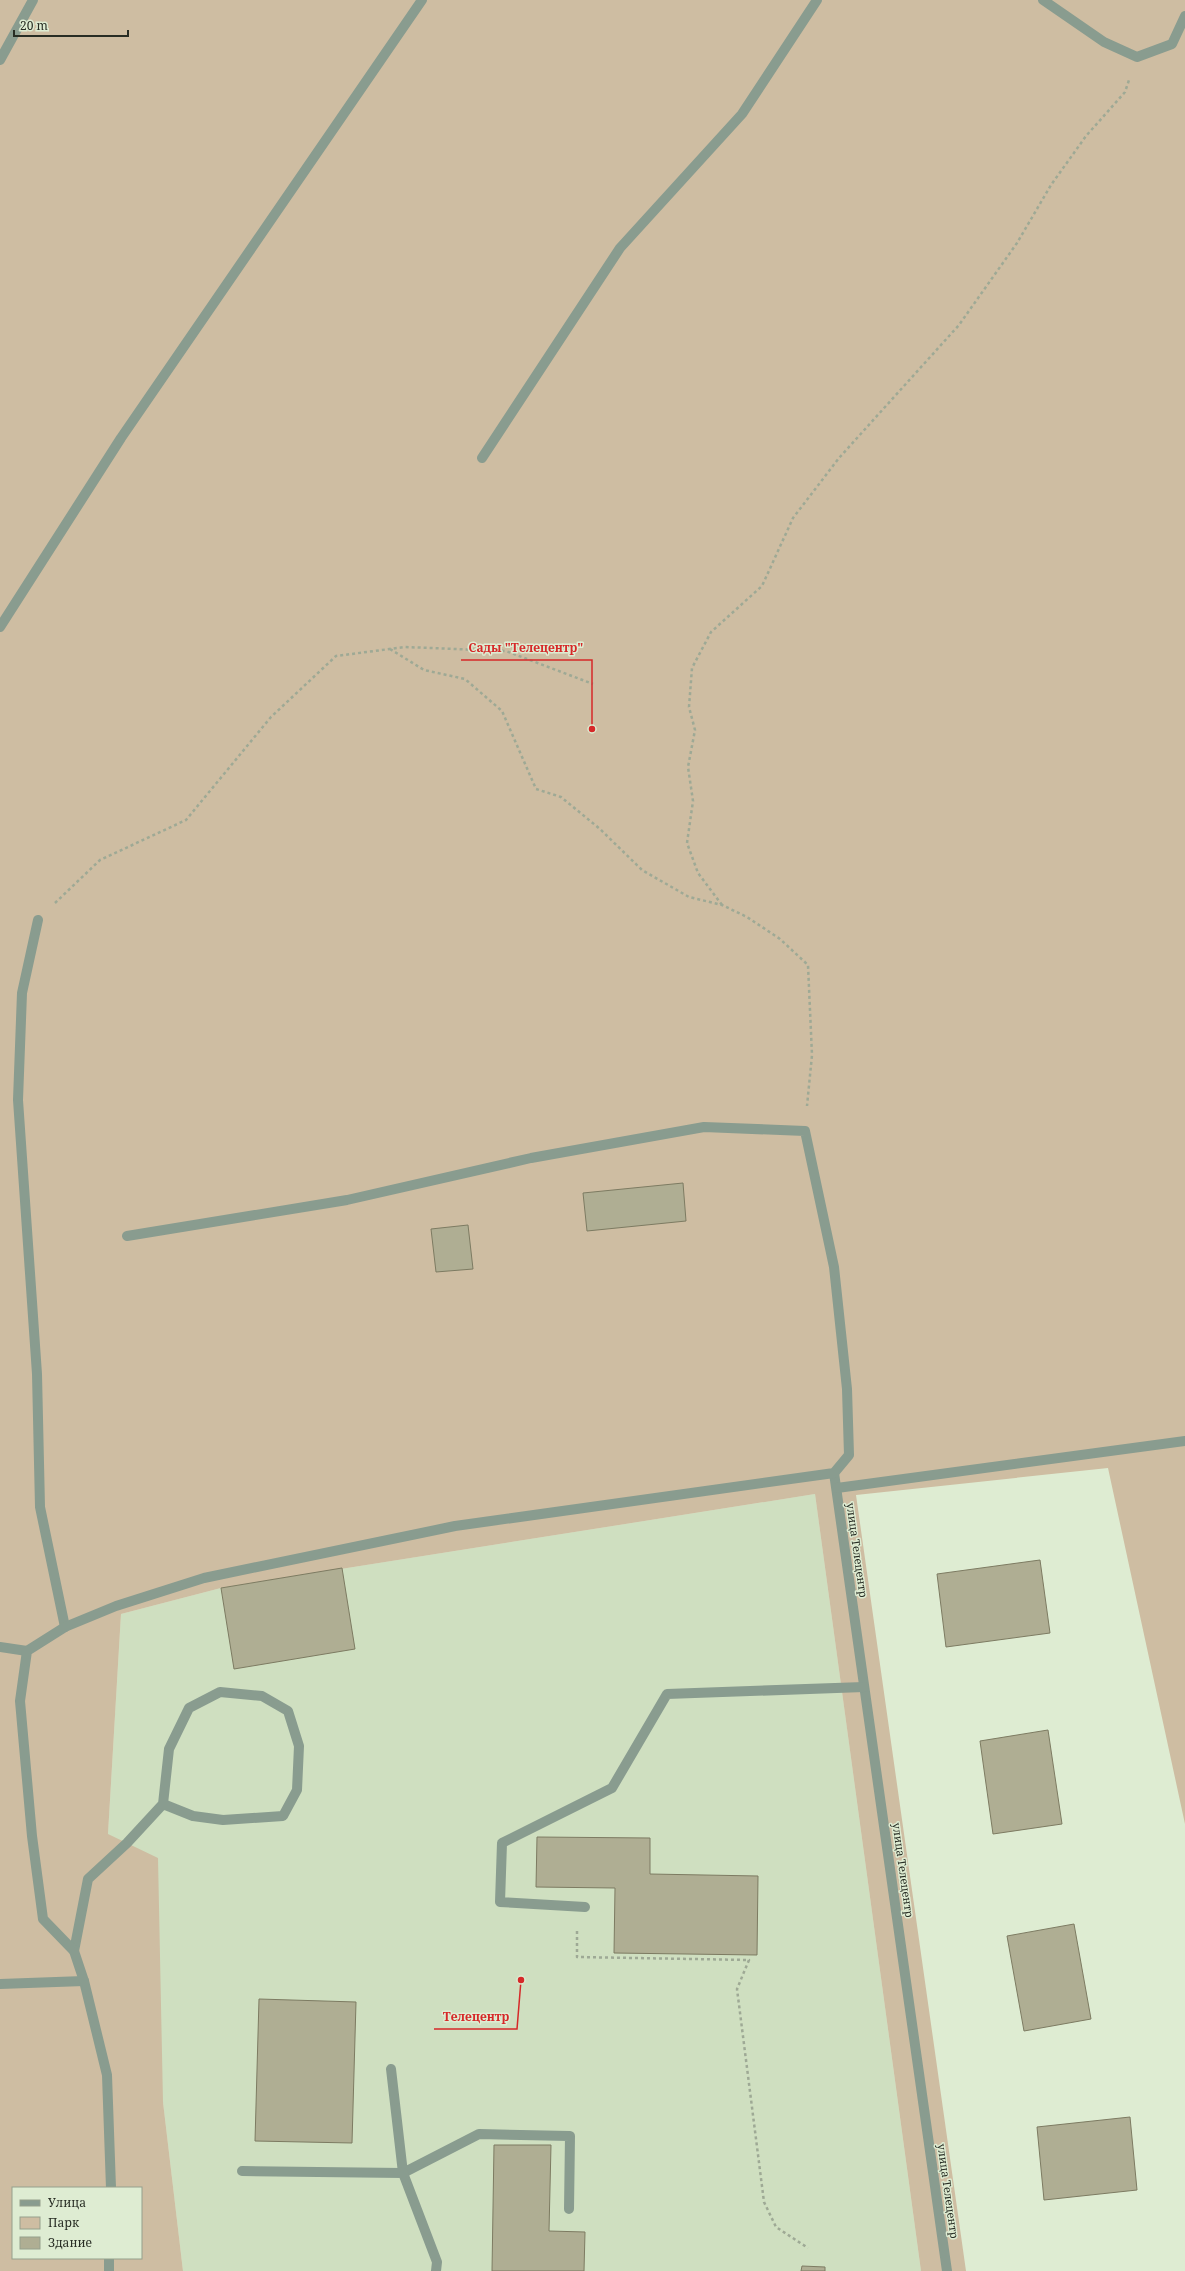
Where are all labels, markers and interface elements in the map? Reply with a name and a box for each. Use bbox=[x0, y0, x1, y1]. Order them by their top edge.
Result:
scale bar bbox=[14, 12, 128, 38]
text: 20 m bbox=[20, 17, 48, 34]
callout: Сады "Телецентр" bbox=[461, 636, 592, 660]
text: Сады "Телецентр" bbox=[469, 639, 583, 656]
street label: улица Телецентр bbox=[843, 1502, 872, 1598]
street label: улица Телецентр bbox=[889, 1822, 918, 1918]
callout: Телецентр bbox=[434, 2005, 517, 2029]
text: Телецентр bbox=[443, 2008, 509, 2025]
street label: улица Телецентр bbox=[934, 2143, 963, 2239]
legend bbox=[12, 2187, 142, 2259]
text: Улица bbox=[48, 2194, 86, 2211]
text: Парк bbox=[48, 2214, 80, 2231]
text: Здание bbox=[48, 2234, 92, 2251]

